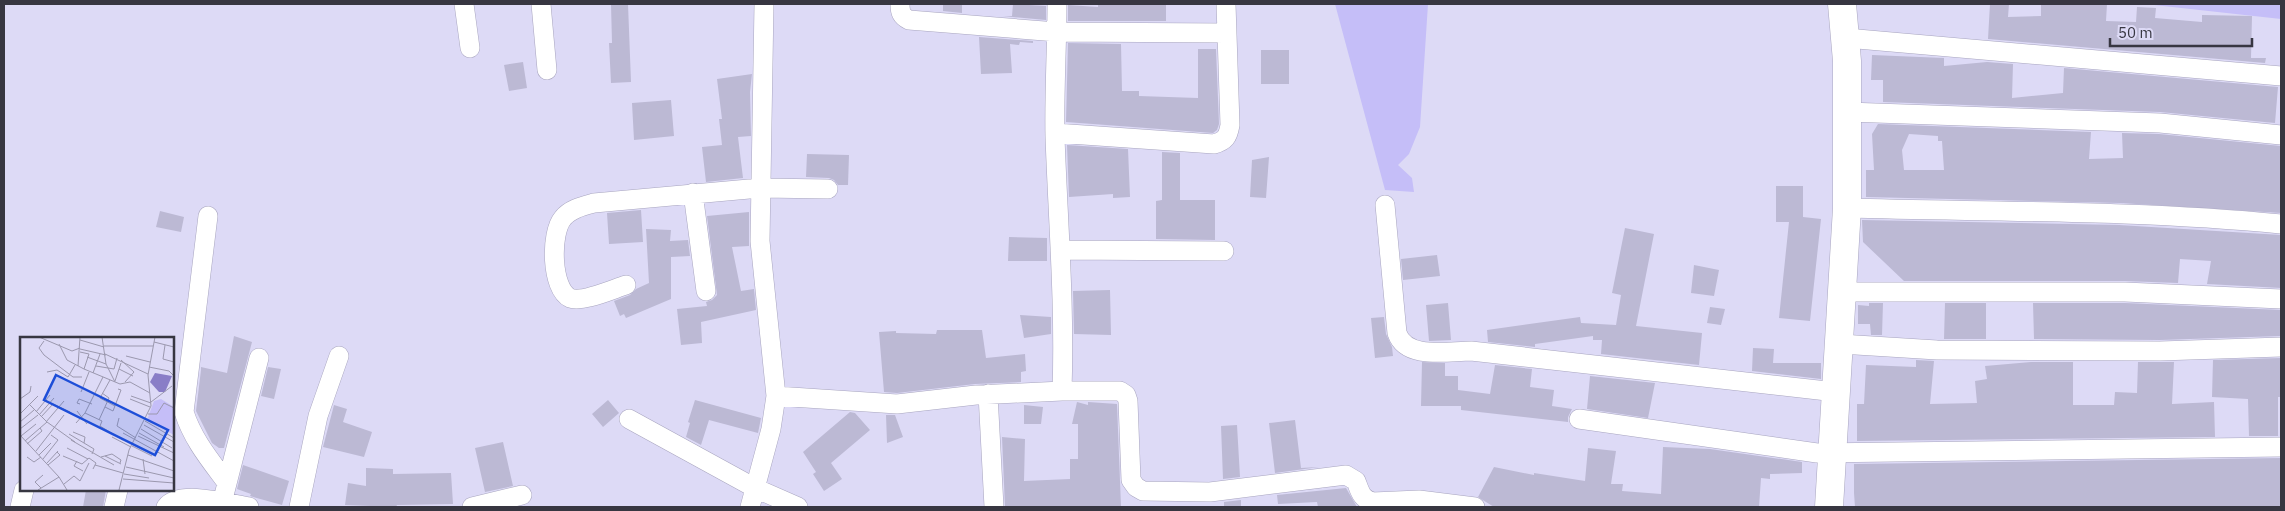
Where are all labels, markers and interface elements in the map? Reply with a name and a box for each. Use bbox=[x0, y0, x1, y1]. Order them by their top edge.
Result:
scale bar bbox=[2110, 15, 2252, 47]
text: 50 m bbox=[2118, 23, 2153, 42]
inset map bbox=[20, 337, 174, 491]

